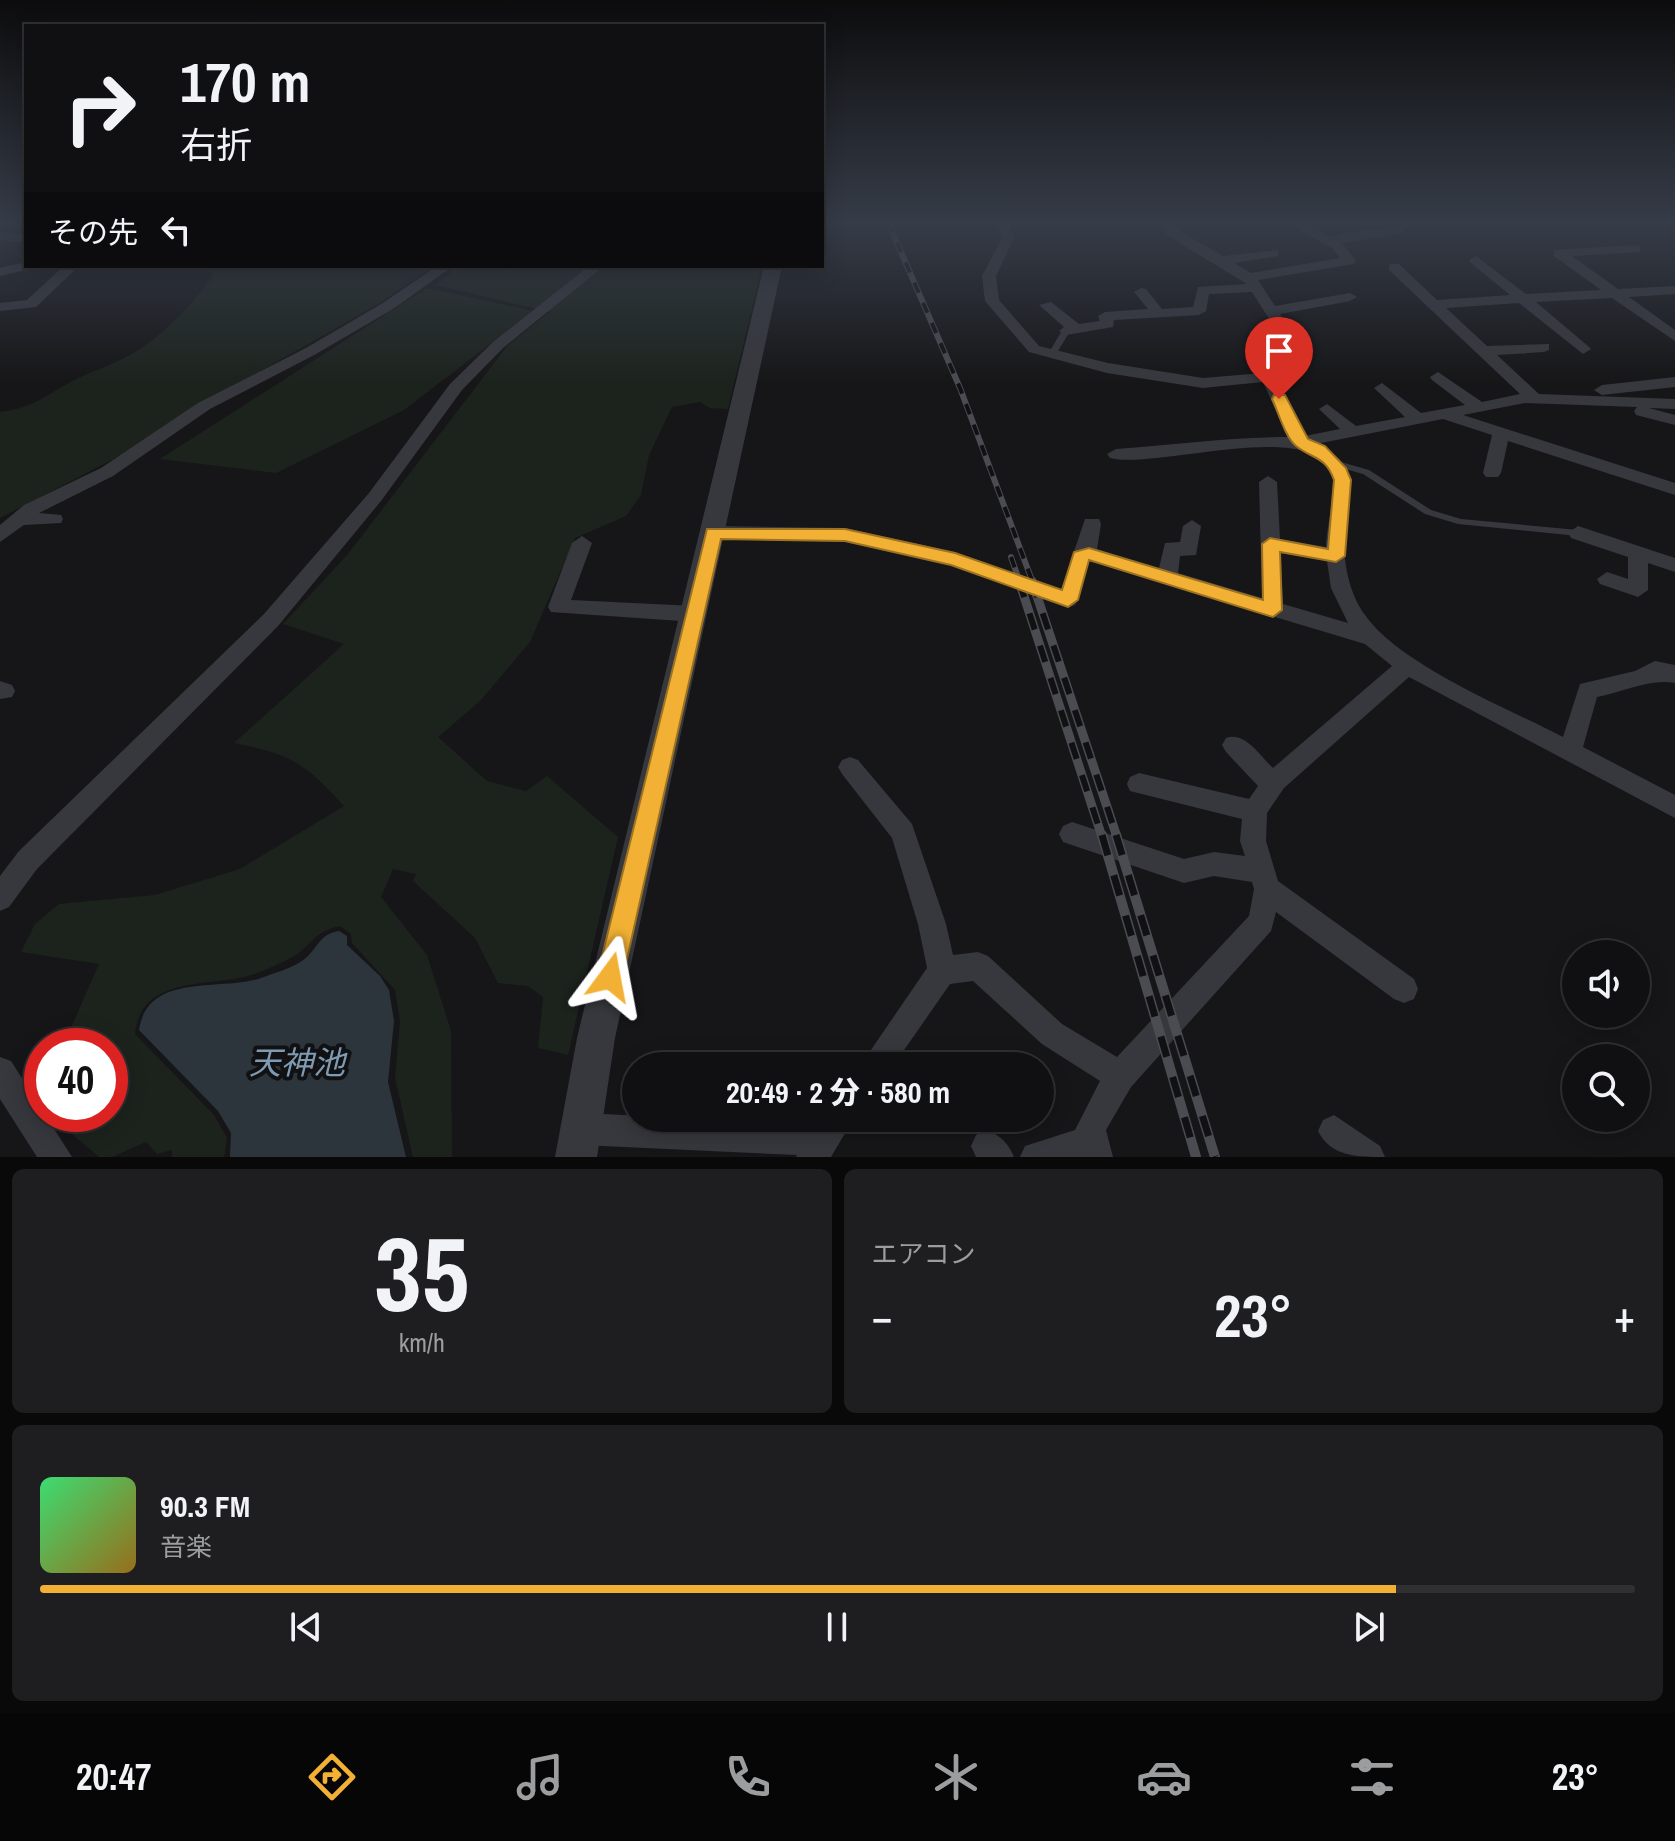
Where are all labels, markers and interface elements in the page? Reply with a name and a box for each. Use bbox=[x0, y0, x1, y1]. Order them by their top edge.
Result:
text: 170 m bbox=[180, 44, 310, 119]
icon: right bbox=[48, 56, 152, 160]
text: 右折 bbox=[180, 121, 252, 169]
icon: left bbox=[154, 208, 198, 252]
text: その先 bbox=[48, 212, 138, 252]
pin bbox=[1245, 317, 1313, 399]
icon: arrive bbox=[1257, 329, 1301, 373]
position arrow bbox=[568, 935, 652, 1019]
map controls bbox=[1562, 940, 1650, 1132]
button: sound bbox=[1562, 940, 1650, 1028]
speed limit sign: 40 bbox=[24, 1028, 128, 1132]
water label: 天神池 bbox=[249, 1041, 348, 1084]
button: search bbox=[1562, 1044, 1650, 1132]
text: 20:49 · 2 分 · 580 m bbox=[726, 1072, 950, 1112]
text: 35 bbox=[374, 1203, 469, 1343]
text: エアコン bbox=[872, 1236, 976, 1271]
text: 23° bbox=[1214, 1275, 1293, 1356]
text: − bbox=[872, 1286, 893, 1346]
text: + bbox=[1614, 1286, 1635, 1346]
text: km/h bbox=[399, 1325, 445, 1360]
text: 90.3 FM bbox=[160, 1486, 250, 1526]
text: 音楽 bbox=[160, 1529, 212, 1564]
icon: previous bbox=[284, 1605, 328, 1649]
icon: pause bbox=[815, 1605, 859, 1649]
icon: next bbox=[1347, 1605, 1391, 1649]
icon: directions bbox=[304, 1749, 360, 1805]
icon: music bbox=[512, 1749, 568, 1805]
icon: phone bbox=[720, 1749, 776, 1805]
icon: climate bbox=[928, 1749, 984, 1805]
icon: car bbox=[1136, 1749, 1192, 1805]
icon: filters bbox=[1344, 1749, 1400, 1805]
text: 20:47 bbox=[76, 1753, 152, 1801]
text: 23° bbox=[1552, 1753, 1599, 1801]

